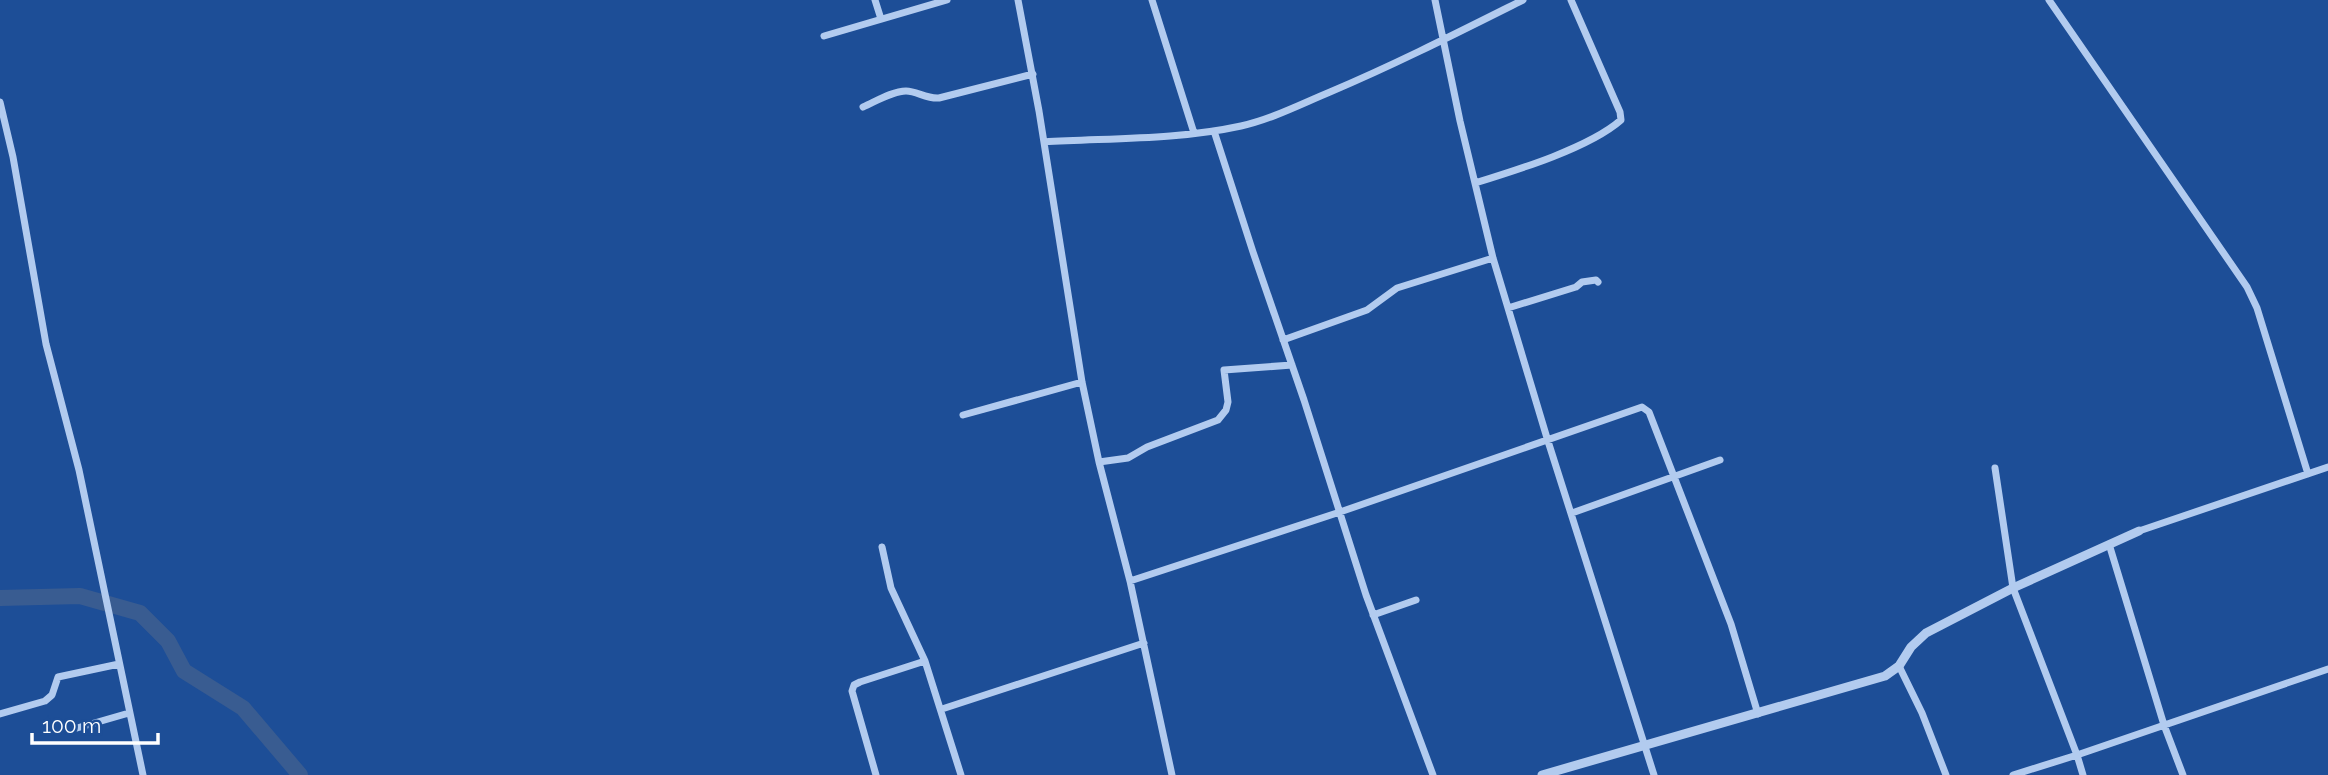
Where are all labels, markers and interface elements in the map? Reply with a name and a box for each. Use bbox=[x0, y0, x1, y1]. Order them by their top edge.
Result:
scale bar bbox=[32, 702, 158, 746]
text: 100 m bbox=[42, 713, 101, 738]

